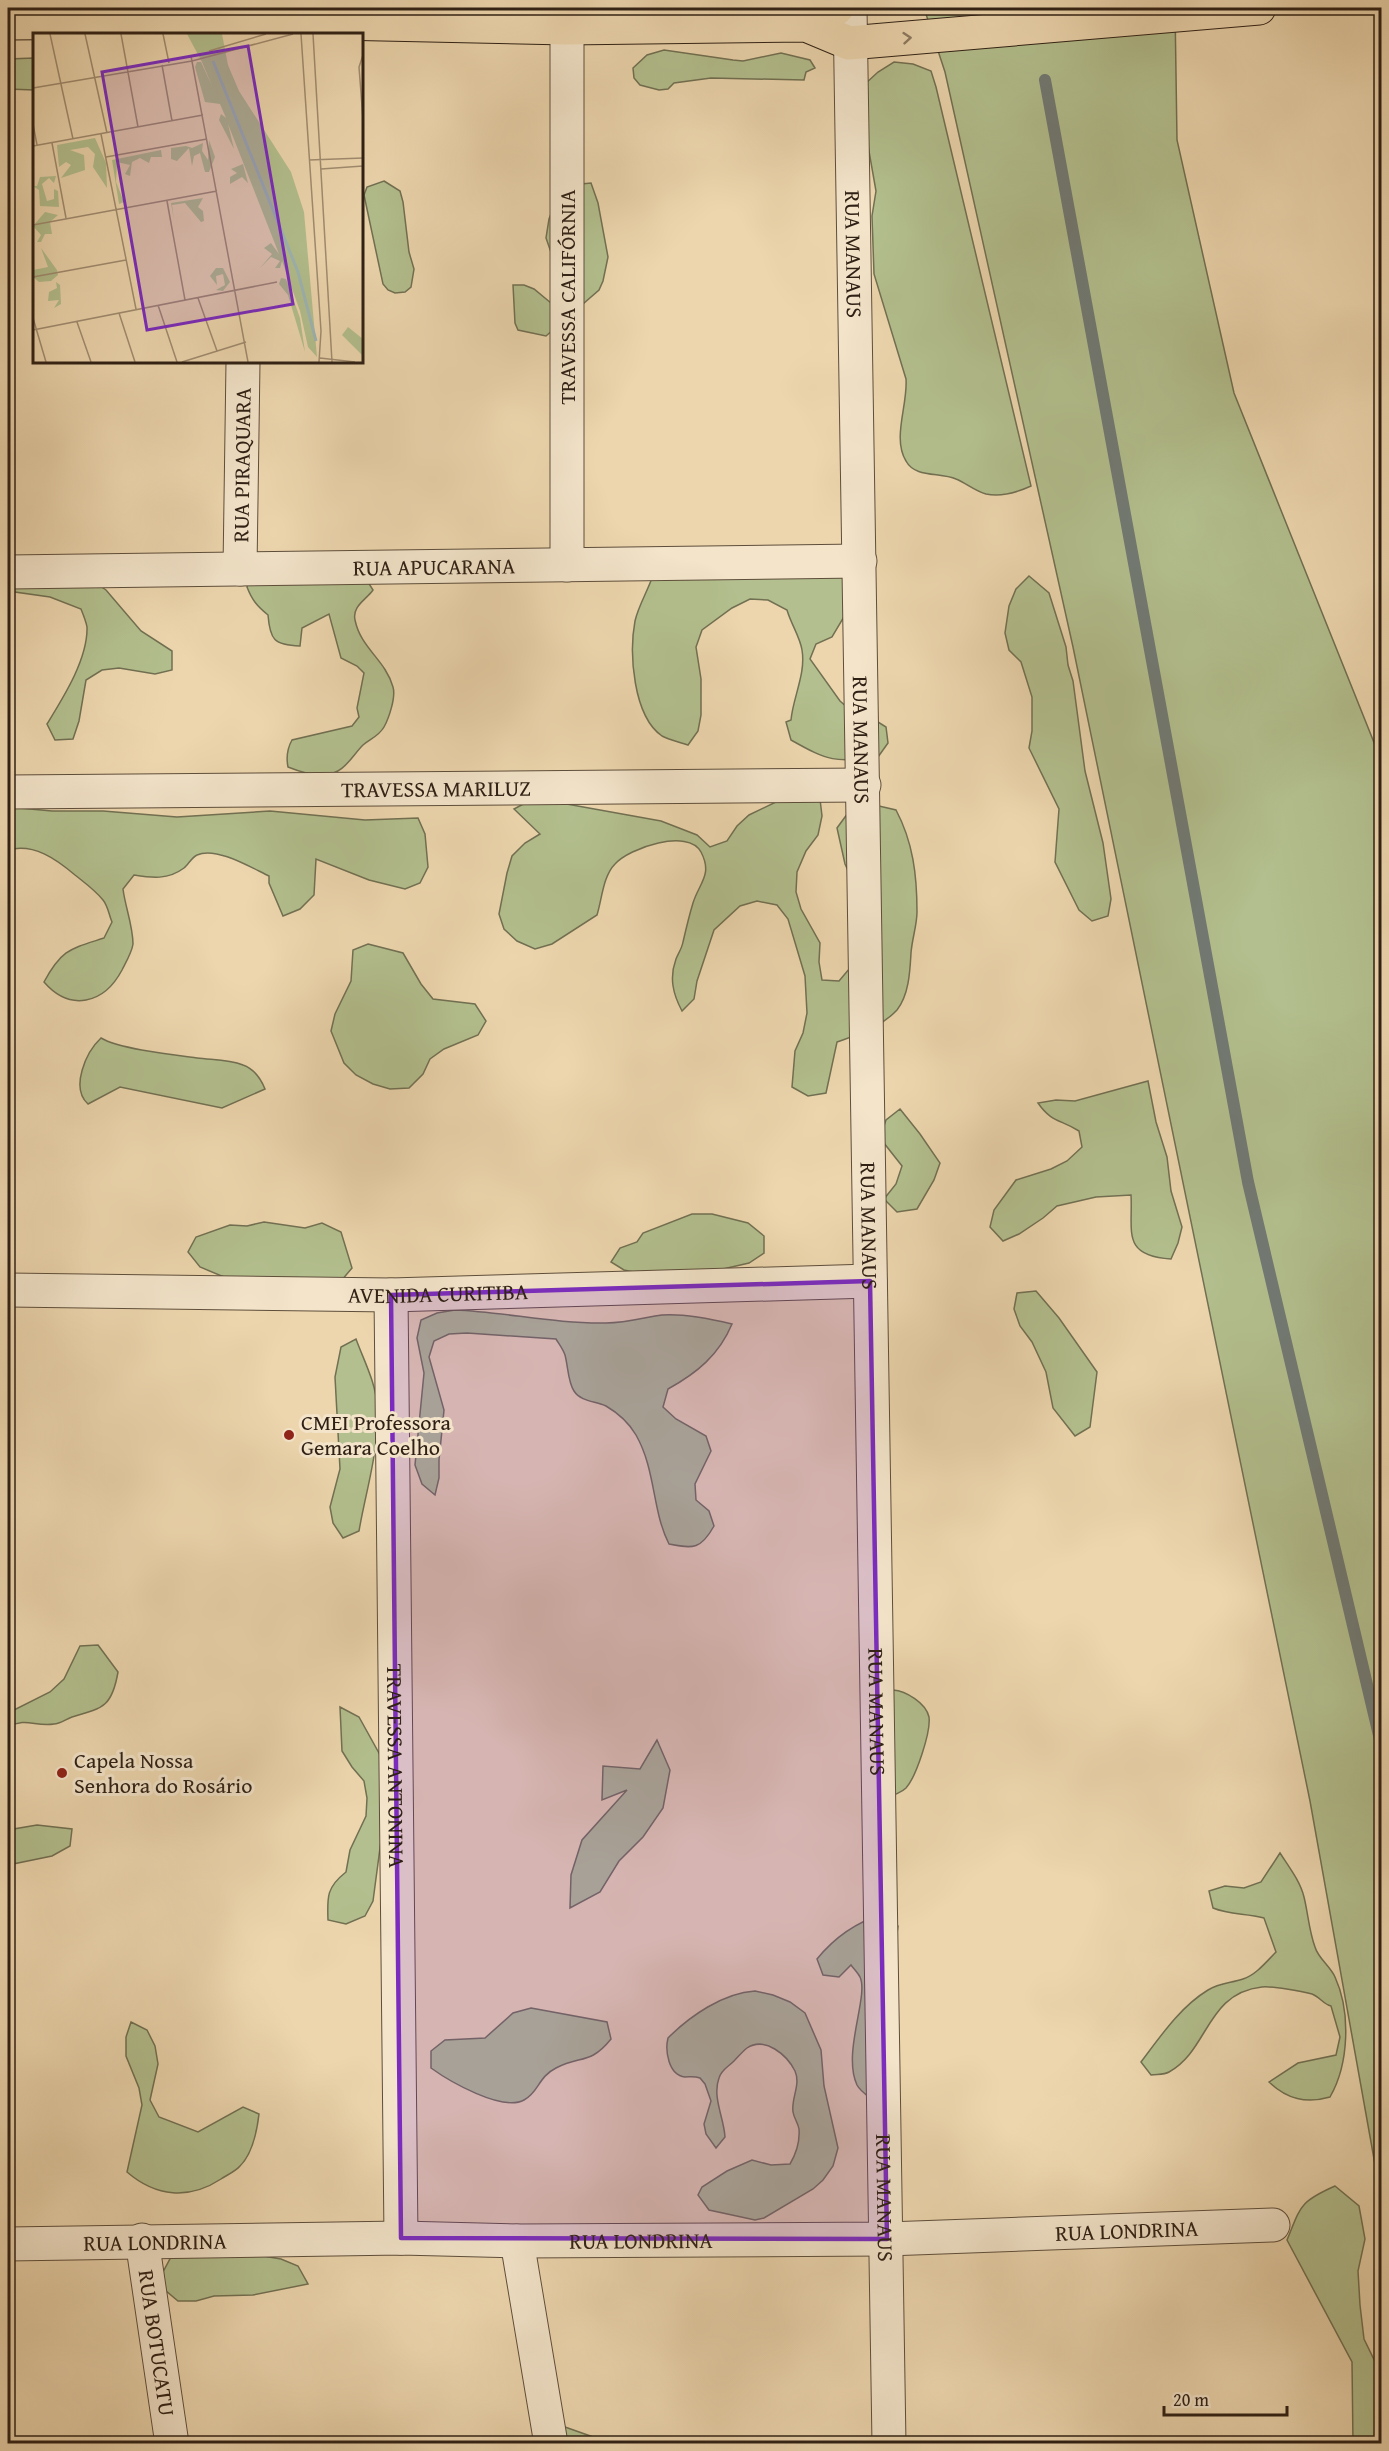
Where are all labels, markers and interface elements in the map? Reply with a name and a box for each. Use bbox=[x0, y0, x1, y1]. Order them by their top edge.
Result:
one-way arrow bbox=[903, 32, 912, 45]
inset map bbox=[33, 33, 363, 363]
street label: TRAVESSA CALIFÓRNIA bbox=[551, 189, 583, 405]
street label: RUA MANAUS bbox=[837, 190, 871, 318]
street label: RUA PIRAQUARA bbox=[224, 387, 259, 543]
street label: RUA APUCARANA bbox=[353, 549, 516, 584]
street label: RUA MANAUS bbox=[845, 676, 879, 804]
street label: TRAVESSA MARILUZ bbox=[341, 772, 531, 805]
street label: RUA MANAUS bbox=[852, 1162, 887, 1290]
street label: AVENIDA CURITIBA bbox=[348, 1275, 529, 1311]
place label: CMEI Professora Gemara Coelho bbox=[301, 1406, 451, 1463]
marker: CMEI Professora Gemara Coelho bbox=[282, 1428, 296, 1442]
street label: RUA MANAUS bbox=[860, 1648, 894, 1776]
street label: TRAVESSA ANTONINA bbox=[379, 1664, 413, 1869]
place label: Capela Nossa Senhora do Rosário bbox=[74, 1744, 252, 1801]
marker: Capela Nossa Senhora do Rosário bbox=[55, 1766, 69, 1780]
street label: RUA MANAUS bbox=[868, 2134, 902, 2262]
street label: RUA LONDRINA bbox=[1055, 2212, 1200, 2249]
street label: RUA LONDRINA bbox=[569, 2224, 713, 2257]
street label: RUA LONDRINA bbox=[83, 2225, 228, 2259]
street label: RUA BOTUCATU bbox=[131, 2268, 184, 2418]
scale bar bbox=[1164, 2379, 1287, 2417]
text: 20 m bbox=[1173, 2386, 1209, 2413]

